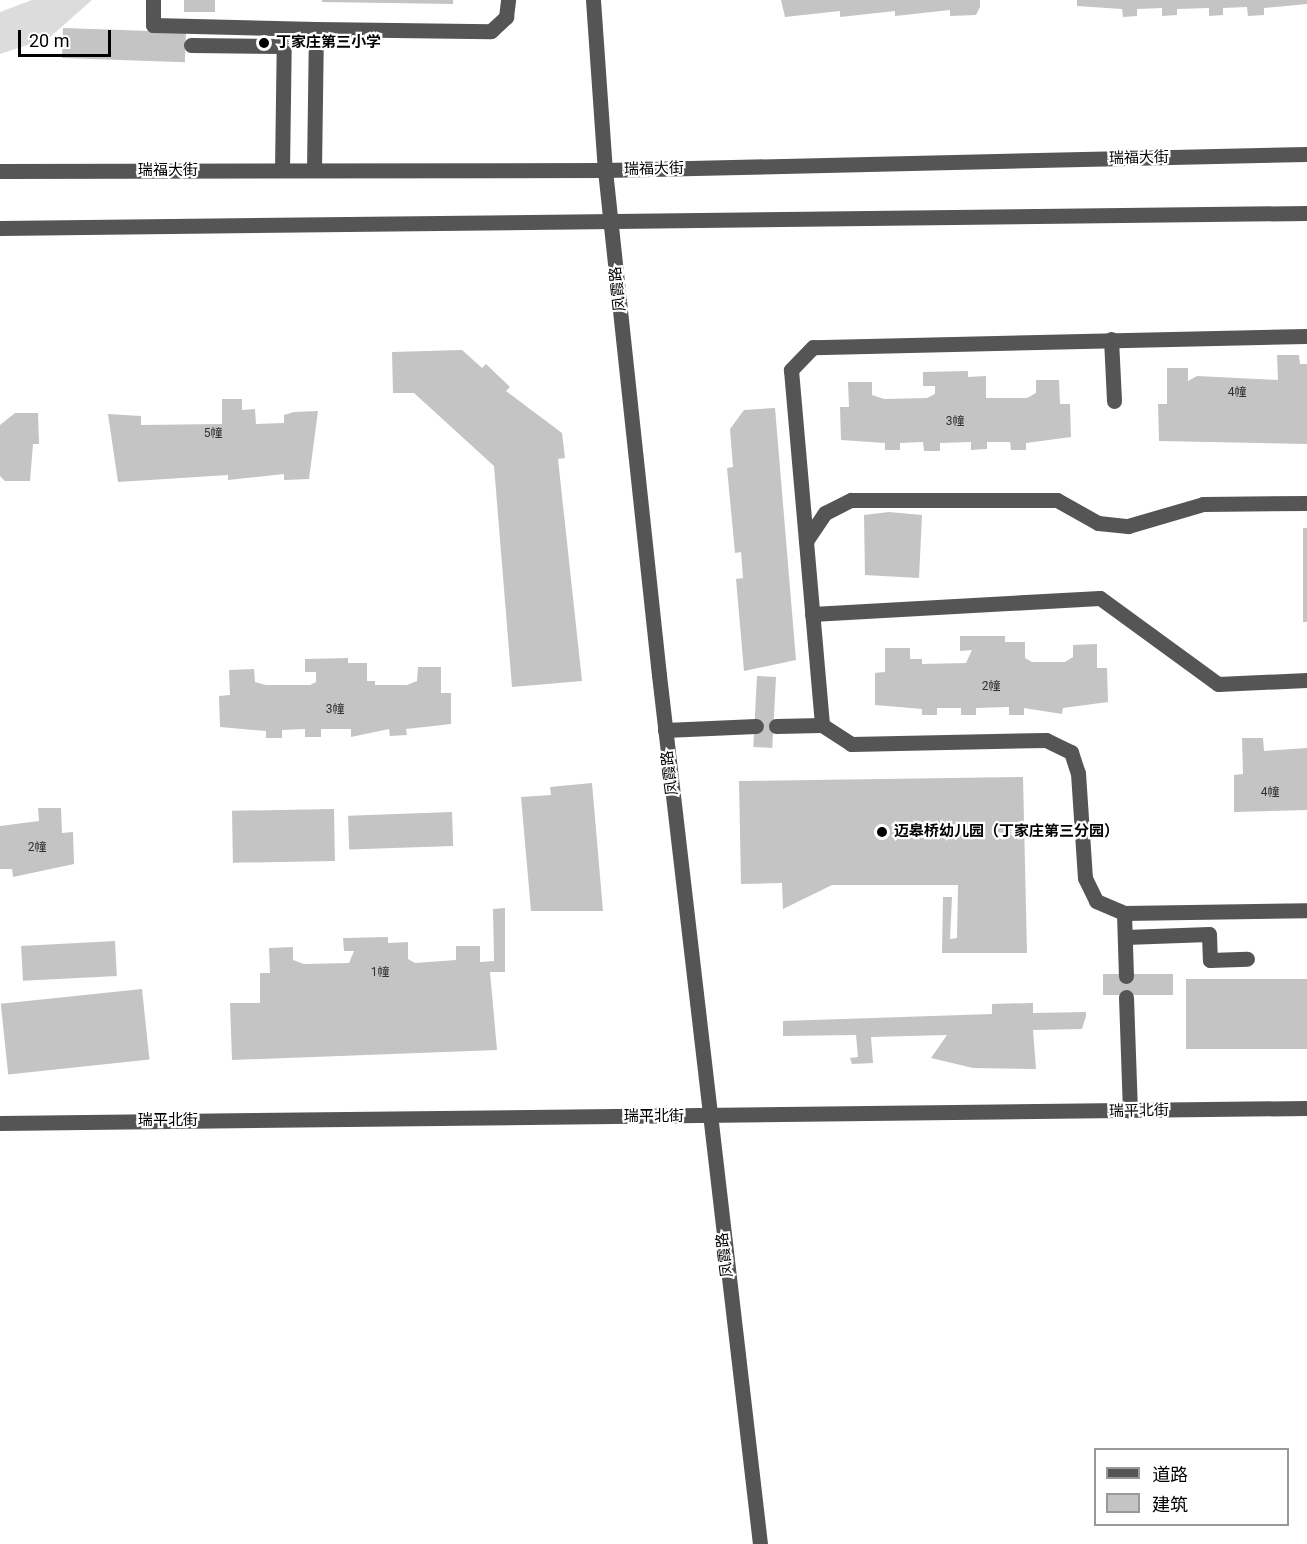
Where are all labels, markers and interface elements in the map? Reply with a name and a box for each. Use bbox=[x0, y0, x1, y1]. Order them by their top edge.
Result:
scale bar bbox=[21, 18, 114, 56]
text: 20 m bbox=[29, 30, 69, 51]
place label: 丁家庄第三小学 bbox=[276, 34, 381, 52]
marker: 丁家庄第三小学 bbox=[257, 36, 271, 50]
street label: 瑞福大街 bbox=[1109, 148, 1169, 168]
street label: 瑞福大街 bbox=[624, 159, 684, 179]
street label: 瑞福大街 bbox=[138, 162, 198, 180]
street label: 凤霞路 bbox=[607, 266, 629, 312]
house number: 4幢 bbox=[1228, 386, 1246, 400]
house number: 3幢 bbox=[946, 415, 964, 429]
house number: 5幢 bbox=[204, 427, 222, 441]
house number: 2幢 bbox=[982, 680, 1000, 694]
house number: 3幢 bbox=[326, 703, 344, 717]
street label: 凤霞路 bbox=[658, 750, 682, 796]
house number: 4幢 bbox=[1261, 786, 1279, 800]
place label: 迈皋桥幼儿园（丁家庄第三分园） bbox=[894, 823, 1119, 841]
marker: 迈皋桥幼儿园（丁家庄第三分园） bbox=[875, 825, 889, 839]
house number: 2幢 bbox=[28, 841, 46, 855]
house number: 1幢 bbox=[371, 966, 389, 980]
street label: 瑞平北街 bbox=[1109, 1101, 1169, 1121]
street label: 瑞平北街 bbox=[624, 1108, 684, 1126]
street label: 瑞平北街 bbox=[138, 1112, 198, 1130]
street label: 凤霞路 bbox=[713, 1232, 737, 1278]
legend bbox=[1094, 1448, 1289, 1526]
text: 道路 bbox=[1152, 1464, 1188, 1485]
text: 建筑 bbox=[1152, 1494, 1188, 1515]

